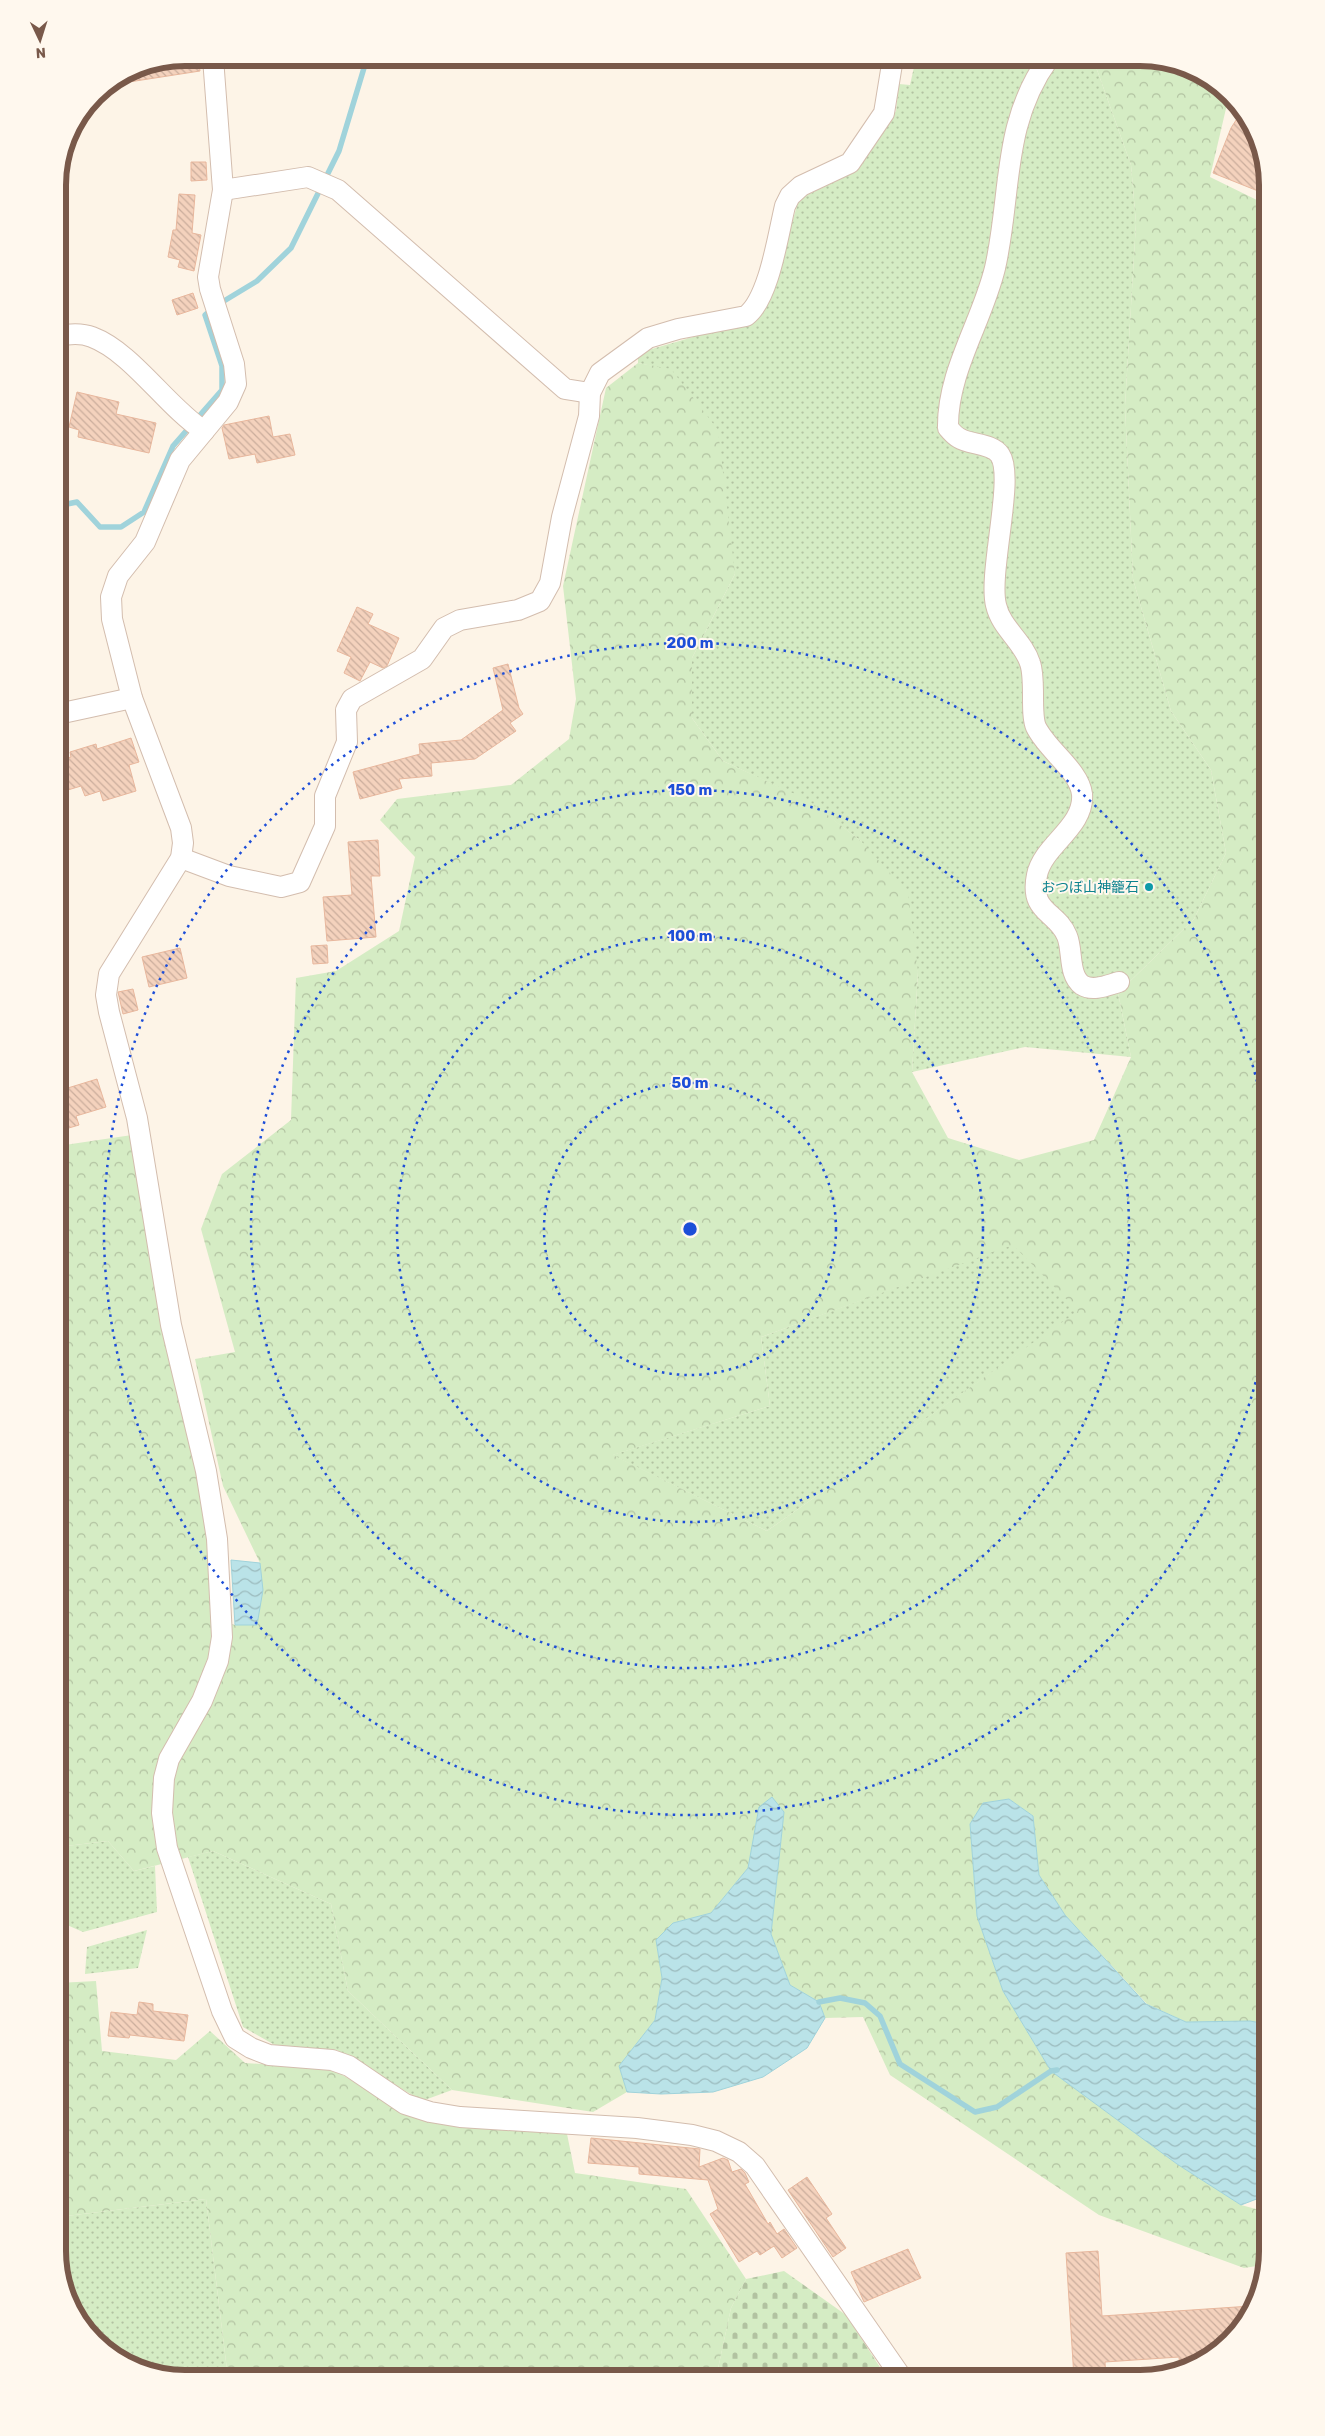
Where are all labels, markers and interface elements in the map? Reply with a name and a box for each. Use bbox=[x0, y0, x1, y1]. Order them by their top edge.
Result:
north arrow bbox=[15, 15, 65, 65]
text: N bbox=[35, 44, 46, 61]
text: 200 m bbox=[666, 634, 714, 652]
text: 150 m bbox=[668, 781, 712, 799]
place label: おつぼ山神籠石 bbox=[1041, 879, 1139, 896]
marker: おつぼ山神籠石 bbox=[1143, 881, 1155, 893]
text: 100 m bbox=[668, 927, 712, 945]
text: 50 m bbox=[672, 1074, 708, 1092]
centre of rings bbox=[681, 1220, 699, 1238]

